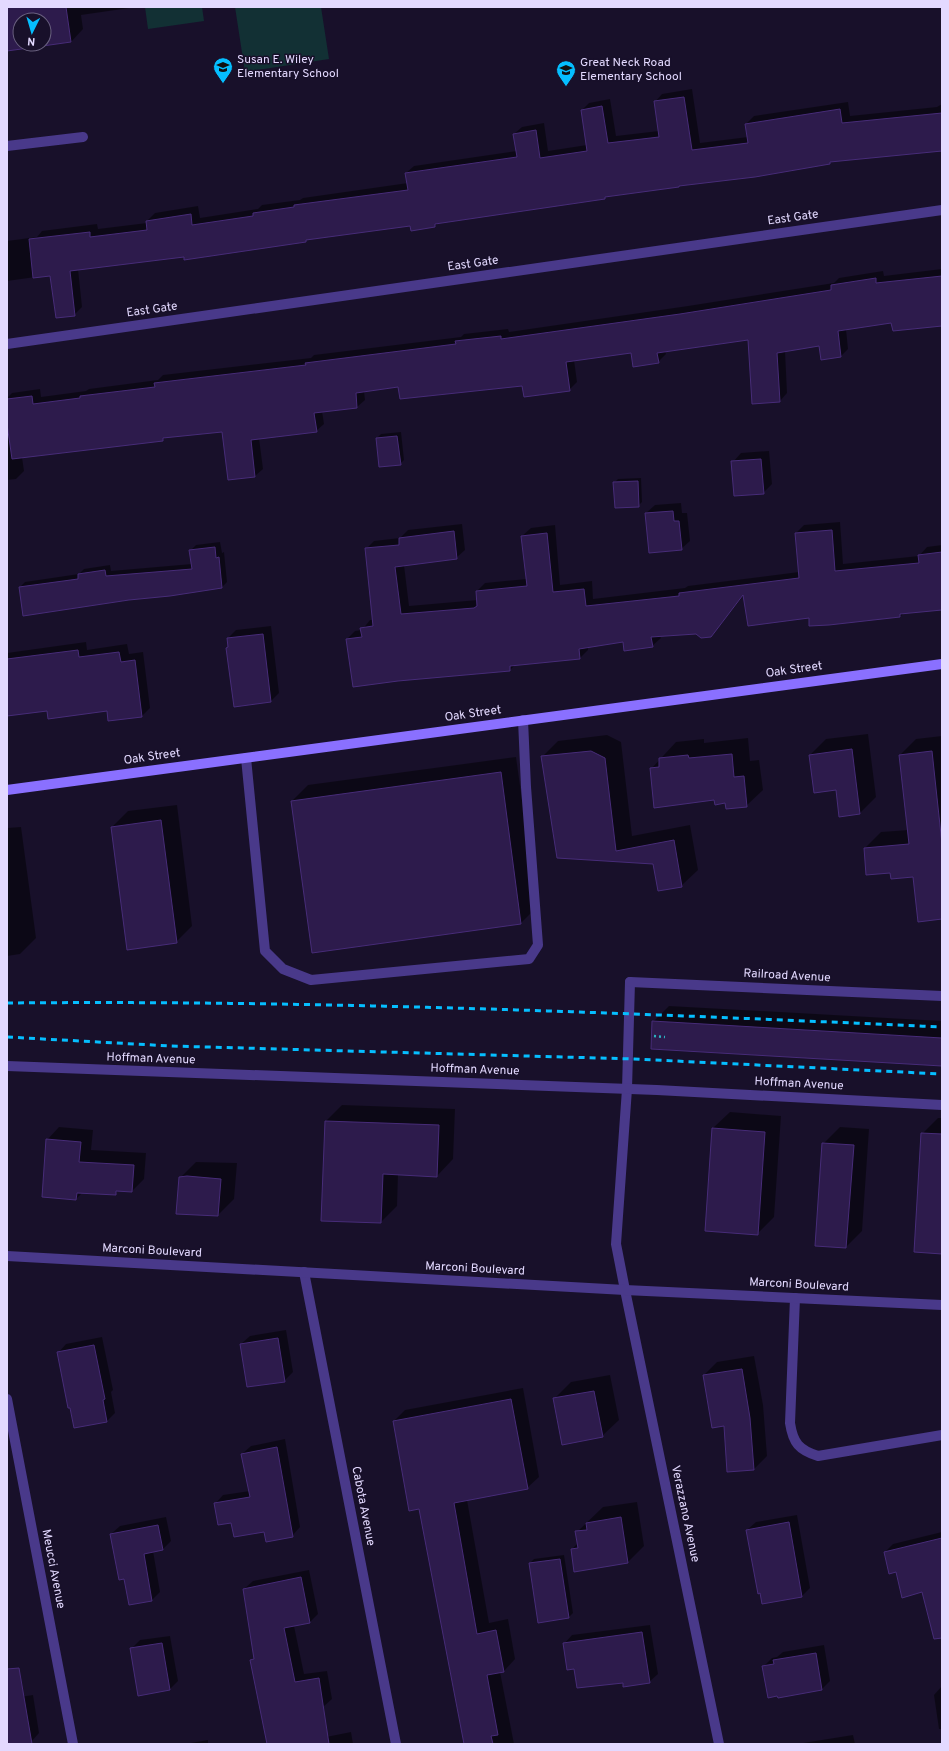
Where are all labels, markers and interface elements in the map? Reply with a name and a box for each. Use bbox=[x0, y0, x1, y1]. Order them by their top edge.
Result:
north arrow bbox=[12, 12, 52, 52]
text: N bbox=[27, 34, 36, 48]
place label: Susan E. Wiley Elementary School bbox=[237, 52, 339, 82]
place label: Great Neck Road Elementary School bbox=[580, 55, 682, 85]
school or university icon: Susan E. Wiley Elementary School bbox=[212, 56, 234, 84]
school or university icon: Great Neck Road Elementary School bbox=[555, 59, 577, 87]
street label: East Gate bbox=[766, 206, 820, 230]
street label: East Gate bbox=[446, 252, 500, 276]
street label: East Gate bbox=[125, 298, 179, 322]
street label: Oak Street bbox=[765, 658, 823, 682]
street label: Oak Street bbox=[444, 702, 502, 726]
street label: Oak Street bbox=[123, 745, 181, 769]
street label: Railroad Avenue bbox=[743, 966, 831, 986]
street label: Hoffman Avenue bbox=[106, 1049, 196, 1069]
street label: Hoffman Avenue bbox=[430, 1060, 520, 1080]
street label: Hoffman Avenue bbox=[754, 1074, 844, 1094]
street label: Marconi Boulevard bbox=[102, 1240, 202, 1262]
street label: Marconi Boulevard bbox=[425, 1258, 525, 1280]
street label: Marconi Boulevard bbox=[749, 1274, 849, 1296]
street label: Verazzano Avenue bbox=[667, 1464, 703, 1564]
street label: Cabota Avenue bbox=[347, 1465, 379, 1547]
street label: Meucci Avenue bbox=[37, 1528, 69, 1610]

